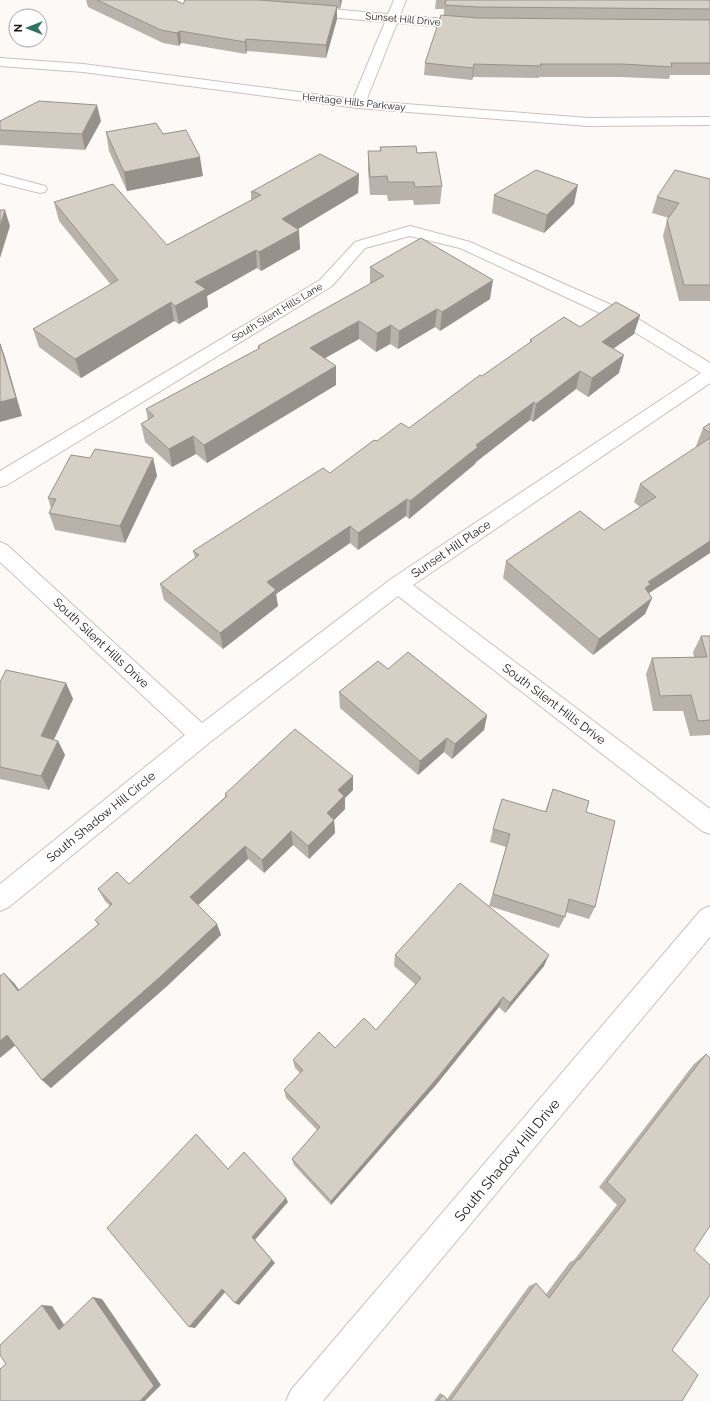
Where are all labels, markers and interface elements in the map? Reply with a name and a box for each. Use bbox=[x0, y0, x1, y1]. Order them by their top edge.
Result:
north arrow bbox=[8, 8, 48, 48]
street label: Sunset Hill Drive bbox=[365, 10, 441, 28]
text: N bbox=[12, 24, 25, 32]
street label: Heritage Hills Parkway bbox=[302, 91, 407, 113]
street label: South Silent Hills Lane bbox=[230, 281, 324, 343]
street label: Sunset Hill Place bbox=[409, 517, 493, 581]
street label: South Silent Hills Drive bbox=[50, 595, 152, 691]
street label: South Silent Hills Drive bbox=[500, 661, 608, 747]
street label: South Shadow Hill Circle bbox=[44, 769, 158, 865]
street label: South Shadow Hill Drive bbox=[451, 1096, 563, 1224]

